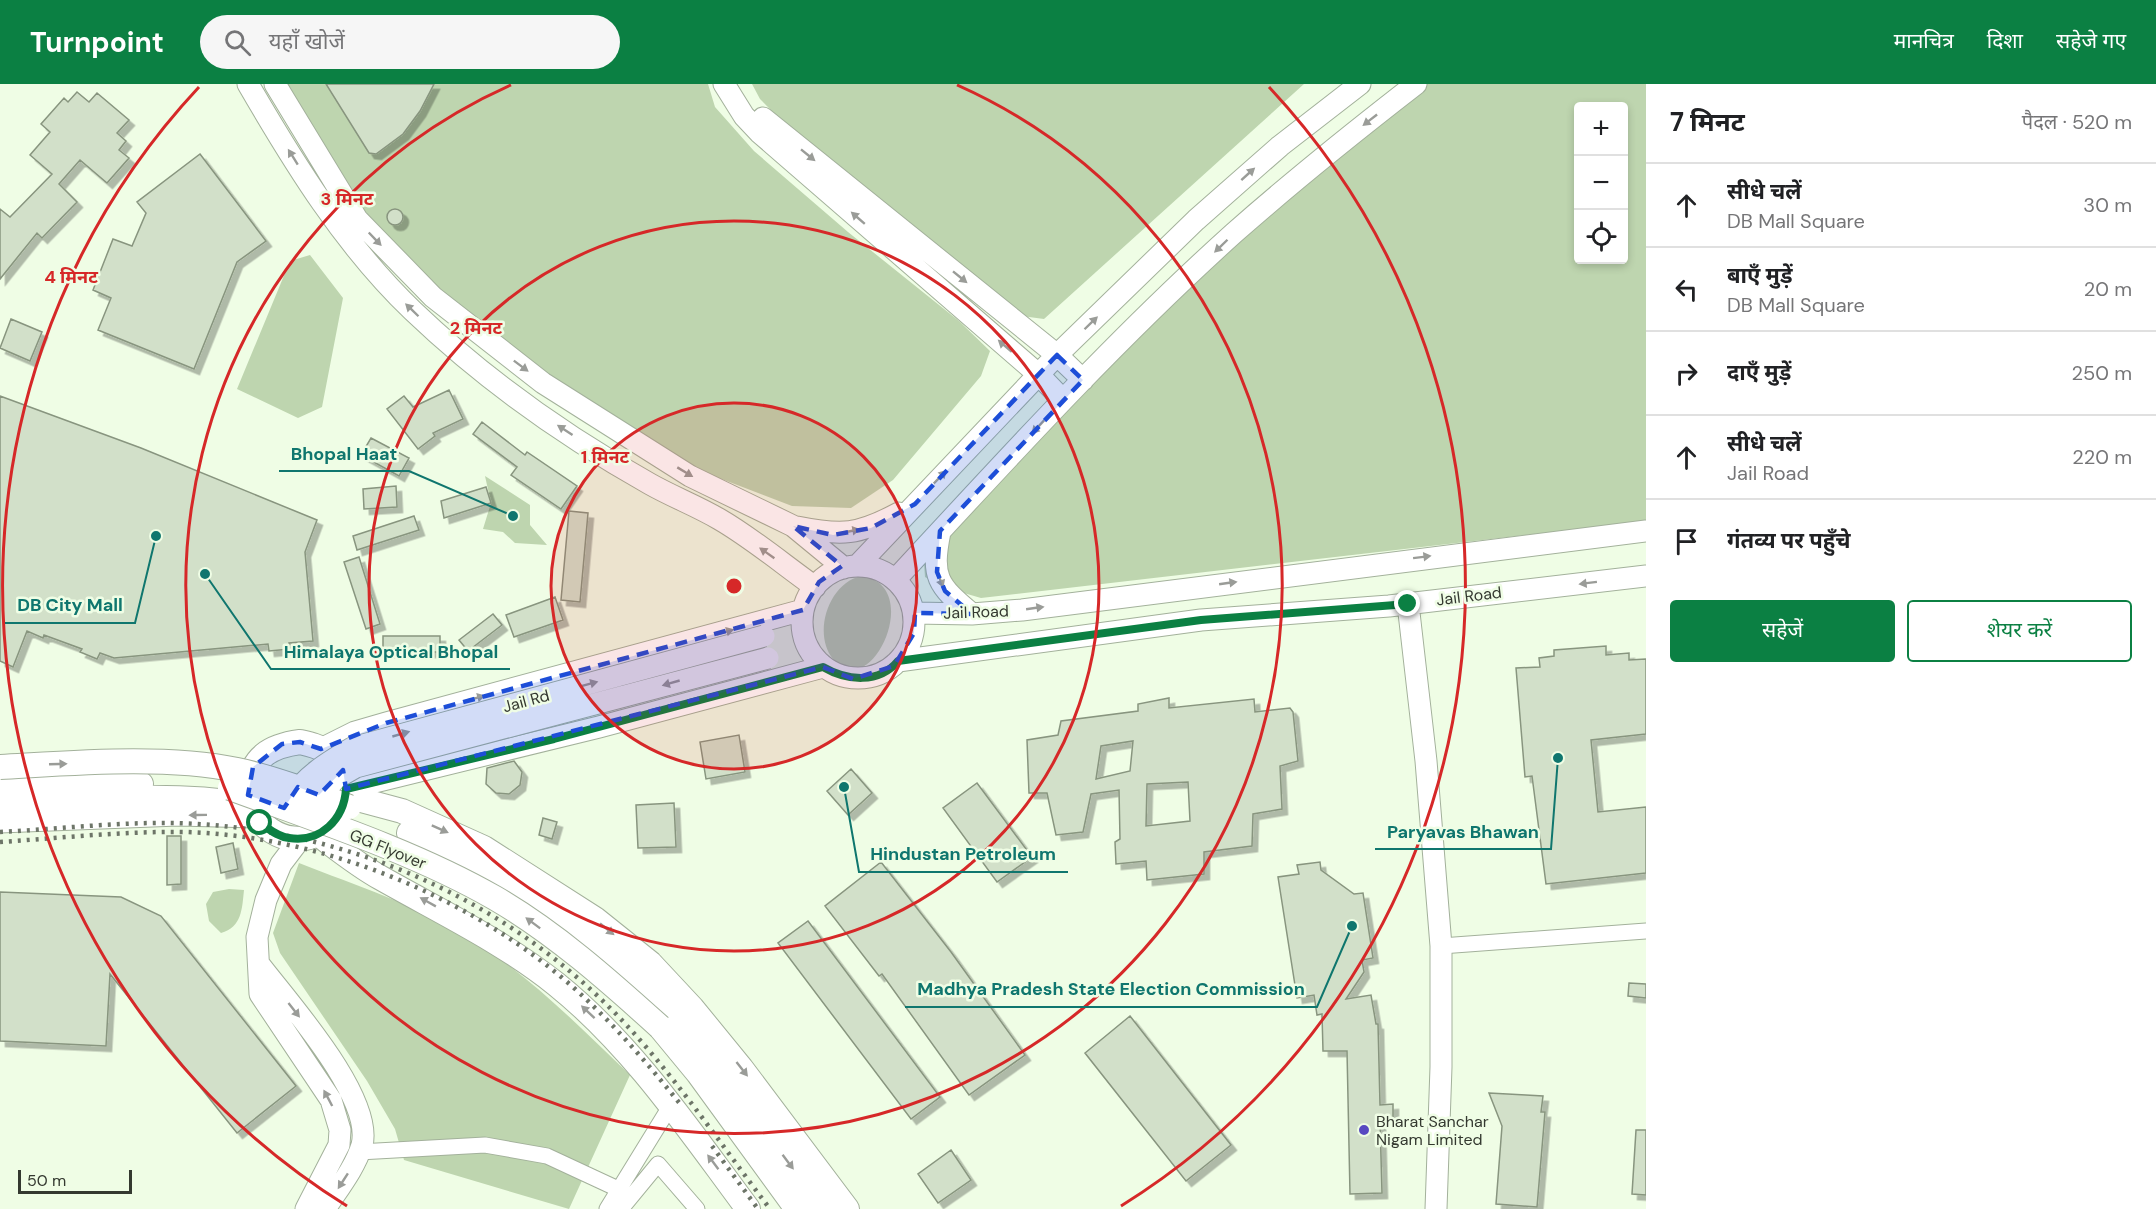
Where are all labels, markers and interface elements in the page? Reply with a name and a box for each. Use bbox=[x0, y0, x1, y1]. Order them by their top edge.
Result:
search box bbox=[200, 15, 620, 69]
text: Turnpoint bbox=[30, 24, 164, 61]
icon: search bbox=[221, 26, 254, 59]
text: यहाँ खोजें bbox=[269, 27, 345, 56]
text: मानचित्र bbox=[1894, 27, 1954, 55]
text: दिशा bbox=[1987, 27, 2023, 55]
text: सहेजे गए bbox=[2056, 27, 2126, 55]
map controls bbox=[1574, 102, 1628, 264]
button: + bbox=[1574, 102, 1628, 156]
text: 7 मिनट bbox=[1670, 105, 1745, 139]
text: पैदल · 520 m bbox=[2022, 109, 2132, 135]
one-way arrow bbox=[1362, 114, 1378, 127]
one-way arrow bbox=[287, 148, 298, 165]
one-way arrow bbox=[801, 148, 816, 160]
button: − bbox=[1574, 156, 1628, 210]
one-way arrow bbox=[1240, 167, 1255, 181]
text: सीधे चलें bbox=[1727, 177, 1802, 206]
text: 3 मिनट bbox=[321, 187, 374, 211]
icon: ahead bbox=[1670, 189, 1703, 222]
text: 30 m bbox=[2083, 192, 2132, 218]
text: DB Mall Square bbox=[1727, 208, 1865, 234]
button: locate bbox=[1574, 210, 1628, 264]
one-way arrow bbox=[851, 212, 866, 225]
one-way arrow bbox=[367, 231, 381, 245]
one-way arrow bbox=[1214, 239, 1229, 253]
text: बाएँ मुड़ें bbox=[1727, 261, 1793, 290]
text: 4 मिनट bbox=[44, 265, 98, 289]
one-way arrow bbox=[952, 270, 967, 283]
icon: left bbox=[1670, 273, 1703, 306]
text: 20 m bbox=[2084, 276, 2132, 302]
text: DB Mall Square bbox=[1727, 292, 1865, 318]
one-way arrow bbox=[405, 303, 420, 317]
text: 2 मिनट bbox=[450, 316, 503, 340]
one-way arrow bbox=[1083, 316, 1097, 330]
one-way arrow bbox=[998, 340, 1013, 353]
icon: right bbox=[1670, 357, 1703, 390]
text: दाएँ मुड़ें bbox=[1727, 358, 1791, 387]
one-way arrow bbox=[514, 360, 529, 372]
text: 250 m bbox=[2071, 360, 2132, 386]
one-way arrow bbox=[1031, 420, 1045, 434]
one-way arrow bbox=[558, 424, 574, 436]
text: सीधे चलें bbox=[1727, 429, 1802, 458]
callout: Bhopal Haat bbox=[279, 435, 409, 471]
icon: ahead bbox=[1670, 441, 1703, 474]
text: Bhopal Haat bbox=[291, 442, 397, 466]
text: 220 m bbox=[2072, 444, 2132, 470]
text: 1 मिनट bbox=[581, 445, 630, 469]
text: Jail Road bbox=[1727, 460, 1809, 486]
one-way arrow bbox=[677, 467, 693, 478]
one-way arrow bbox=[933, 470, 947, 485]
icon: arrive bbox=[1670, 525, 1703, 558]
text: गंतव्य पर पहुँचे bbox=[1727, 526, 1850, 555]
one-way arrow bbox=[842, 527, 861, 536]
one-way arrow bbox=[760, 547, 776, 559]
one-way arrow bbox=[1412, 553, 1431, 562]
one-way arrow bbox=[935, 570, 945, 588]
centre of rings bbox=[724, 576, 744, 596]
one-way arrow bbox=[1219, 578, 1238, 587]
one-way arrow bbox=[1578, 578, 1597, 588]
street label: Jail Road bbox=[1435, 582, 1503, 610]
callout: DB City Mall bbox=[5, 587, 135, 623]
route end bbox=[1394, 590, 1420, 616]
text: DB City Mall bbox=[17, 593, 123, 617]
street label: Jail Road bbox=[943, 600, 1009, 624]
button: सहेजें bbox=[1670, 600, 1895, 662]
button: शेयर करें bbox=[1907, 600, 2132, 662]
one-way arrow bbox=[1026, 604, 1045, 613]
one-way arrow bbox=[716, 627, 734, 636]
callout: Himalaya Optical Bhopal bbox=[271, 633, 510, 669]
text: Himalaya Optical Bhopal bbox=[284, 640, 498, 664]
one-way arrow bbox=[580, 679, 598, 688]
one-way arrow bbox=[662, 679, 680, 688]
street label: Jail Rd bbox=[500, 685, 552, 717]
one-way arrow bbox=[467, 693, 485, 702]
one-way arrow bbox=[392, 729, 410, 739]
one-way arrow bbox=[49, 759, 68, 769]
route start bbox=[246, 809, 272, 835]
one-way arrow bbox=[188, 810, 207, 819]
callout: Paryavas Bhawan bbox=[1375, 813, 1551, 849]
text: Paryavas Bhawan bbox=[1387, 820, 1539, 844]
street label: GG Flyover bbox=[347, 824, 430, 874]
one-way arrow bbox=[432, 824, 450, 834]
callout: Hindustan Petroleum bbox=[859, 836, 1068, 872]
text: Hindustan Petroleum bbox=[870, 842, 1056, 866]
one-way arrow bbox=[419, 897, 436, 907]
one-way arrow bbox=[526, 917, 542, 929]
one-way arrow bbox=[599, 922, 614, 935]
callout: Madhya Pradesh State Election Commission bbox=[905, 971, 1317, 1007]
text: Madhya Pradesh State Election Commission bbox=[917, 977, 1305, 1001]
one-way arrow bbox=[288, 1002, 301, 1018]
one-way arrow bbox=[581, 1006, 596, 1019]
one-way arrow bbox=[735, 1061, 748, 1077]
one-way arrow bbox=[323, 1089, 333, 1106]
place label: Bharat Sanchar Nigam Limited bbox=[1376, 1111, 1489, 1150]
marker: Bharat Sanchar Nigam Limited bbox=[1357, 1123, 1371, 1137]
one-way arrow bbox=[706, 1154, 719, 1170]
one-way arrow bbox=[782, 1154, 794, 1170]
scale bar bbox=[18, 1167, 132, 1194]
text: 50 m bbox=[27, 1170, 66, 1191]
one-way arrow bbox=[338, 1173, 349, 1189]

